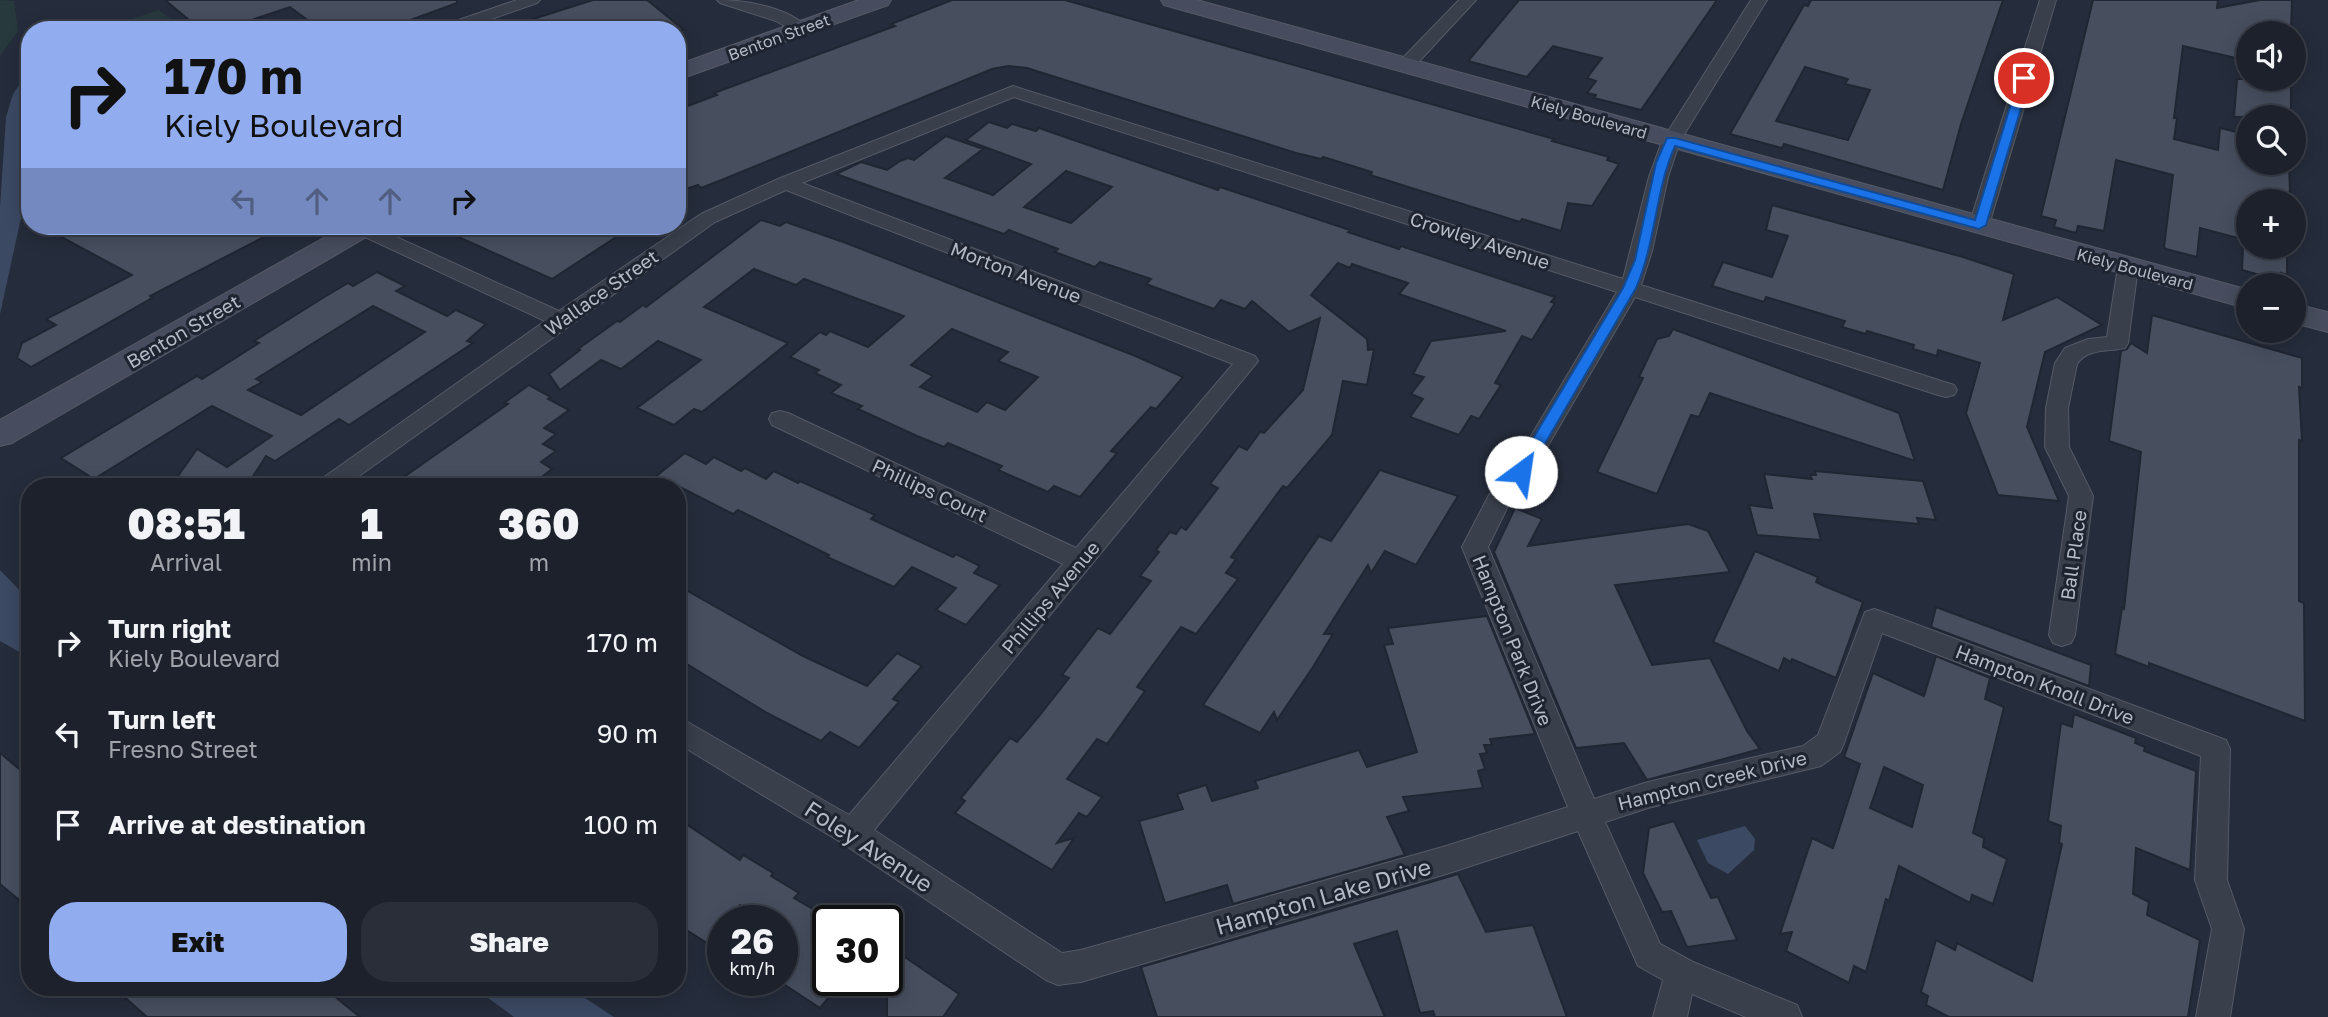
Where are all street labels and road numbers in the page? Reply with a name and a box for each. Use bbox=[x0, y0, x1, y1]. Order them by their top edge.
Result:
street label: Benton Street bbox=[725, 9, 833, 65]
street label: Kiely Boulevard bbox=[1529, 91, 1649, 143]
street label: Crowley Avenue bbox=[1407, 207, 1553, 273]
street label: Morton Avenue bbox=[947, 237, 1085, 307]
street label: Wallace Street bbox=[540, 244, 662, 340]
street label: Kiely Boulevard bbox=[2075, 244, 2195, 294]
street label: Benton Street bbox=[122, 289, 244, 373]
street label: Phillips Court bbox=[869, 453, 991, 527]
street label: Ball Place bbox=[2055, 508, 2091, 602]
street label: Phillips Avenue bbox=[996, 536, 1104, 658]
street label: Hampton Park Drive bbox=[1468, 551, 1558, 729]
street label: Hampton Knoll Drive bbox=[1953, 639, 2137, 729]
street label: Hampton Creek Drive bbox=[1615, 745, 1809, 815]
street label: Foley Avenue bbox=[800, 794, 938, 898]
street label: Hampton Lake Drive bbox=[1212, 852, 1434, 940]

